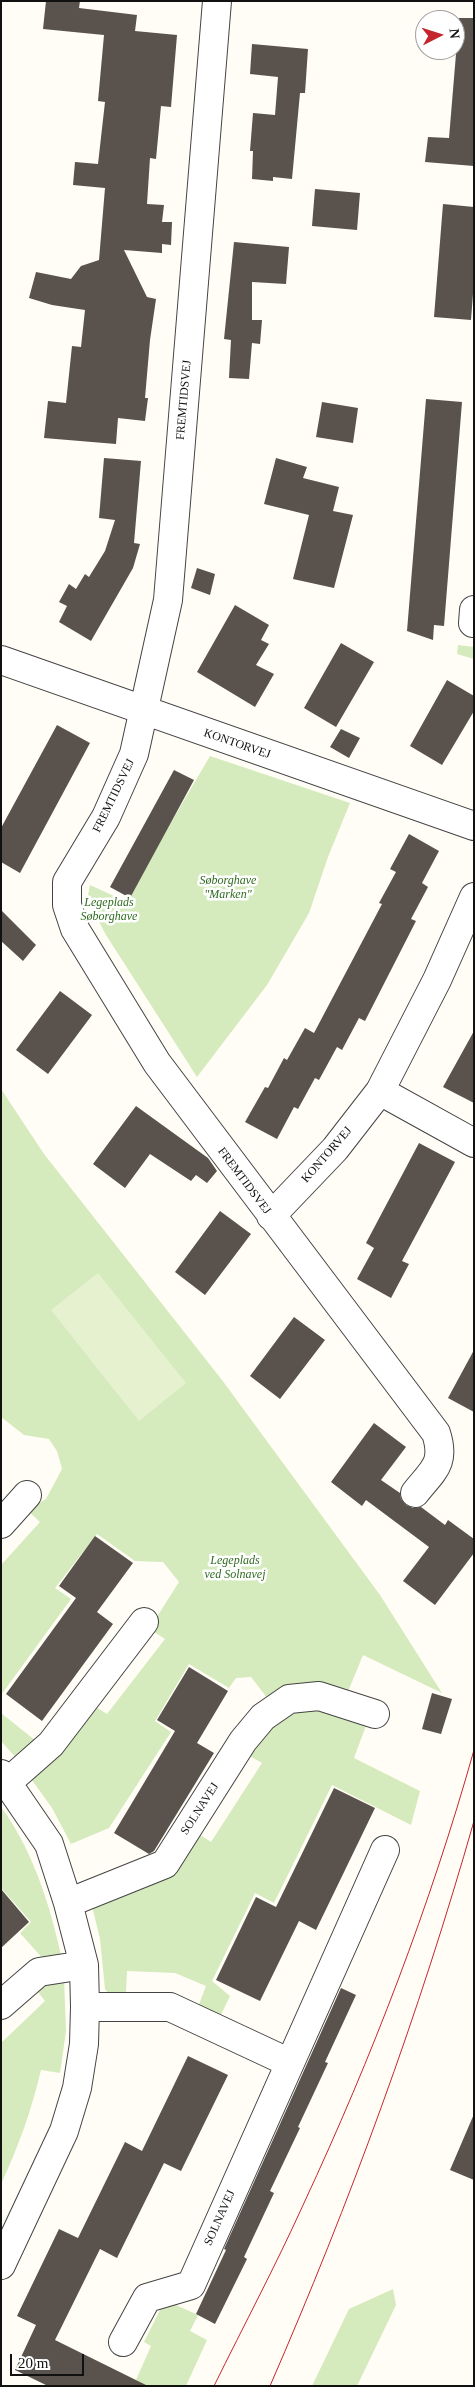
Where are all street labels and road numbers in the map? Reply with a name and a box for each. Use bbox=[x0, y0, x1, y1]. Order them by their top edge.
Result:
street label: FREMTIDSVEJ bbox=[173, 360, 195, 440]
street label: KONTORVEJ bbox=[202, 726, 272, 762]
street label: FREMTIDSVEJ bbox=[90, 757, 138, 835]
street label: KONTORVEJ bbox=[299, 1124, 355, 1186]
street label: FREMTIDSVEJ bbox=[214, 1145, 274, 1217]
street label: SOLNAVEJ bbox=[178, 1780, 222, 1838]
street label: SOLNAVEJ bbox=[201, 2188, 239, 2248]

